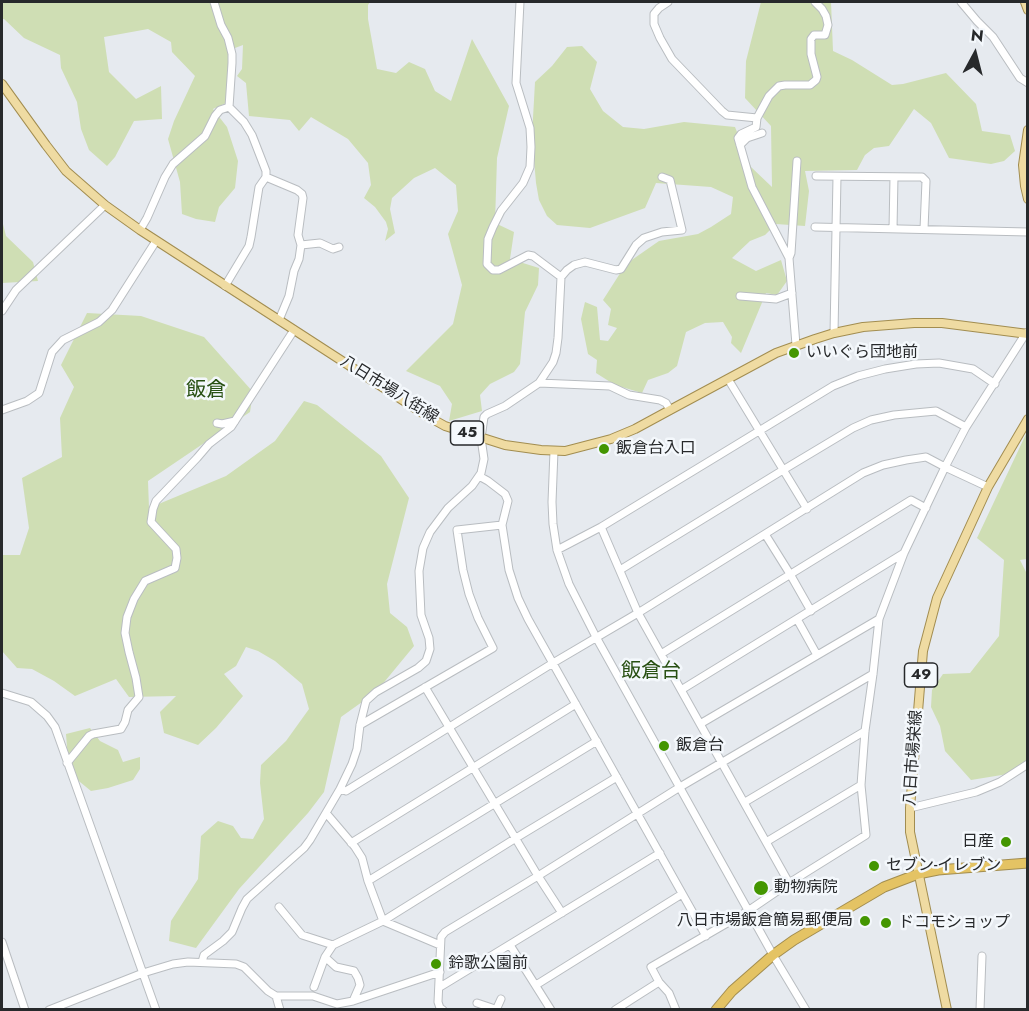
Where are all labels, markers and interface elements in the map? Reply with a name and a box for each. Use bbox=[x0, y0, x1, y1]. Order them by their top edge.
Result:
text: N bbox=[970, 23, 985, 48]
north arrow bbox=[945, 24, 1005, 84]
place label: いいぐら団地前 bbox=[806, 343, 918, 363]
marker: いいぐら団地前 bbox=[787, 346, 801, 360]
street label: 八日市場八街線 bbox=[336, 352, 442, 428]
district label: 飯倉 bbox=[186, 379, 226, 403]
road number: 45 bbox=[450, 421, 484, 445]
place label: 飯倉台入口 bbox=[616, 439, 696, 459]
marker: 飯倉台入口 bbox=[597, 442, 611, 456]
district label: 飯倉台 bbox=[621, 660, 681, 684]
road number: 49 bbox=[904, 663, 938, 687]
street label: 八日市場栄線 bbox=[901, 709, 927, 807]
place label: 飯倉台 bbox=[676, 736, 724, 756]
marker: 飯倉台 bbox=[657, 739, 671, 753]
place label: 日産 bbox=[962, 832, 994, 852]
marker: 日産 bbox=[999, 835, 1013, 849]
place label: セブン-イレブン bbox=[886, 856, 1001, 876]
marker: セブン-イレブン bbox=[867, 859, 881, 873]
place label: 動物病院 bbox=[774, 878, 838, 898]
marker: 動物病院 bbox=[752, 879, 770, 897]
place label: 八日市場飯倉簡易郵便局 bbox=[677, 911, 853, 931]
place label: ドコモショップ bbox=[898, 913, 1010, 933]
marker: 八日市場飯倉簡易郵便局 bbox=[858, 914, 872, 928]
marker: ドコモショップ bbox=[879, 916, 893, 930]
place label: 鈴歌公園前 bbox=[448, 954, 528, 974]
marker: 鈴歌公園前 bbox=[429, 957, 443, 971]

